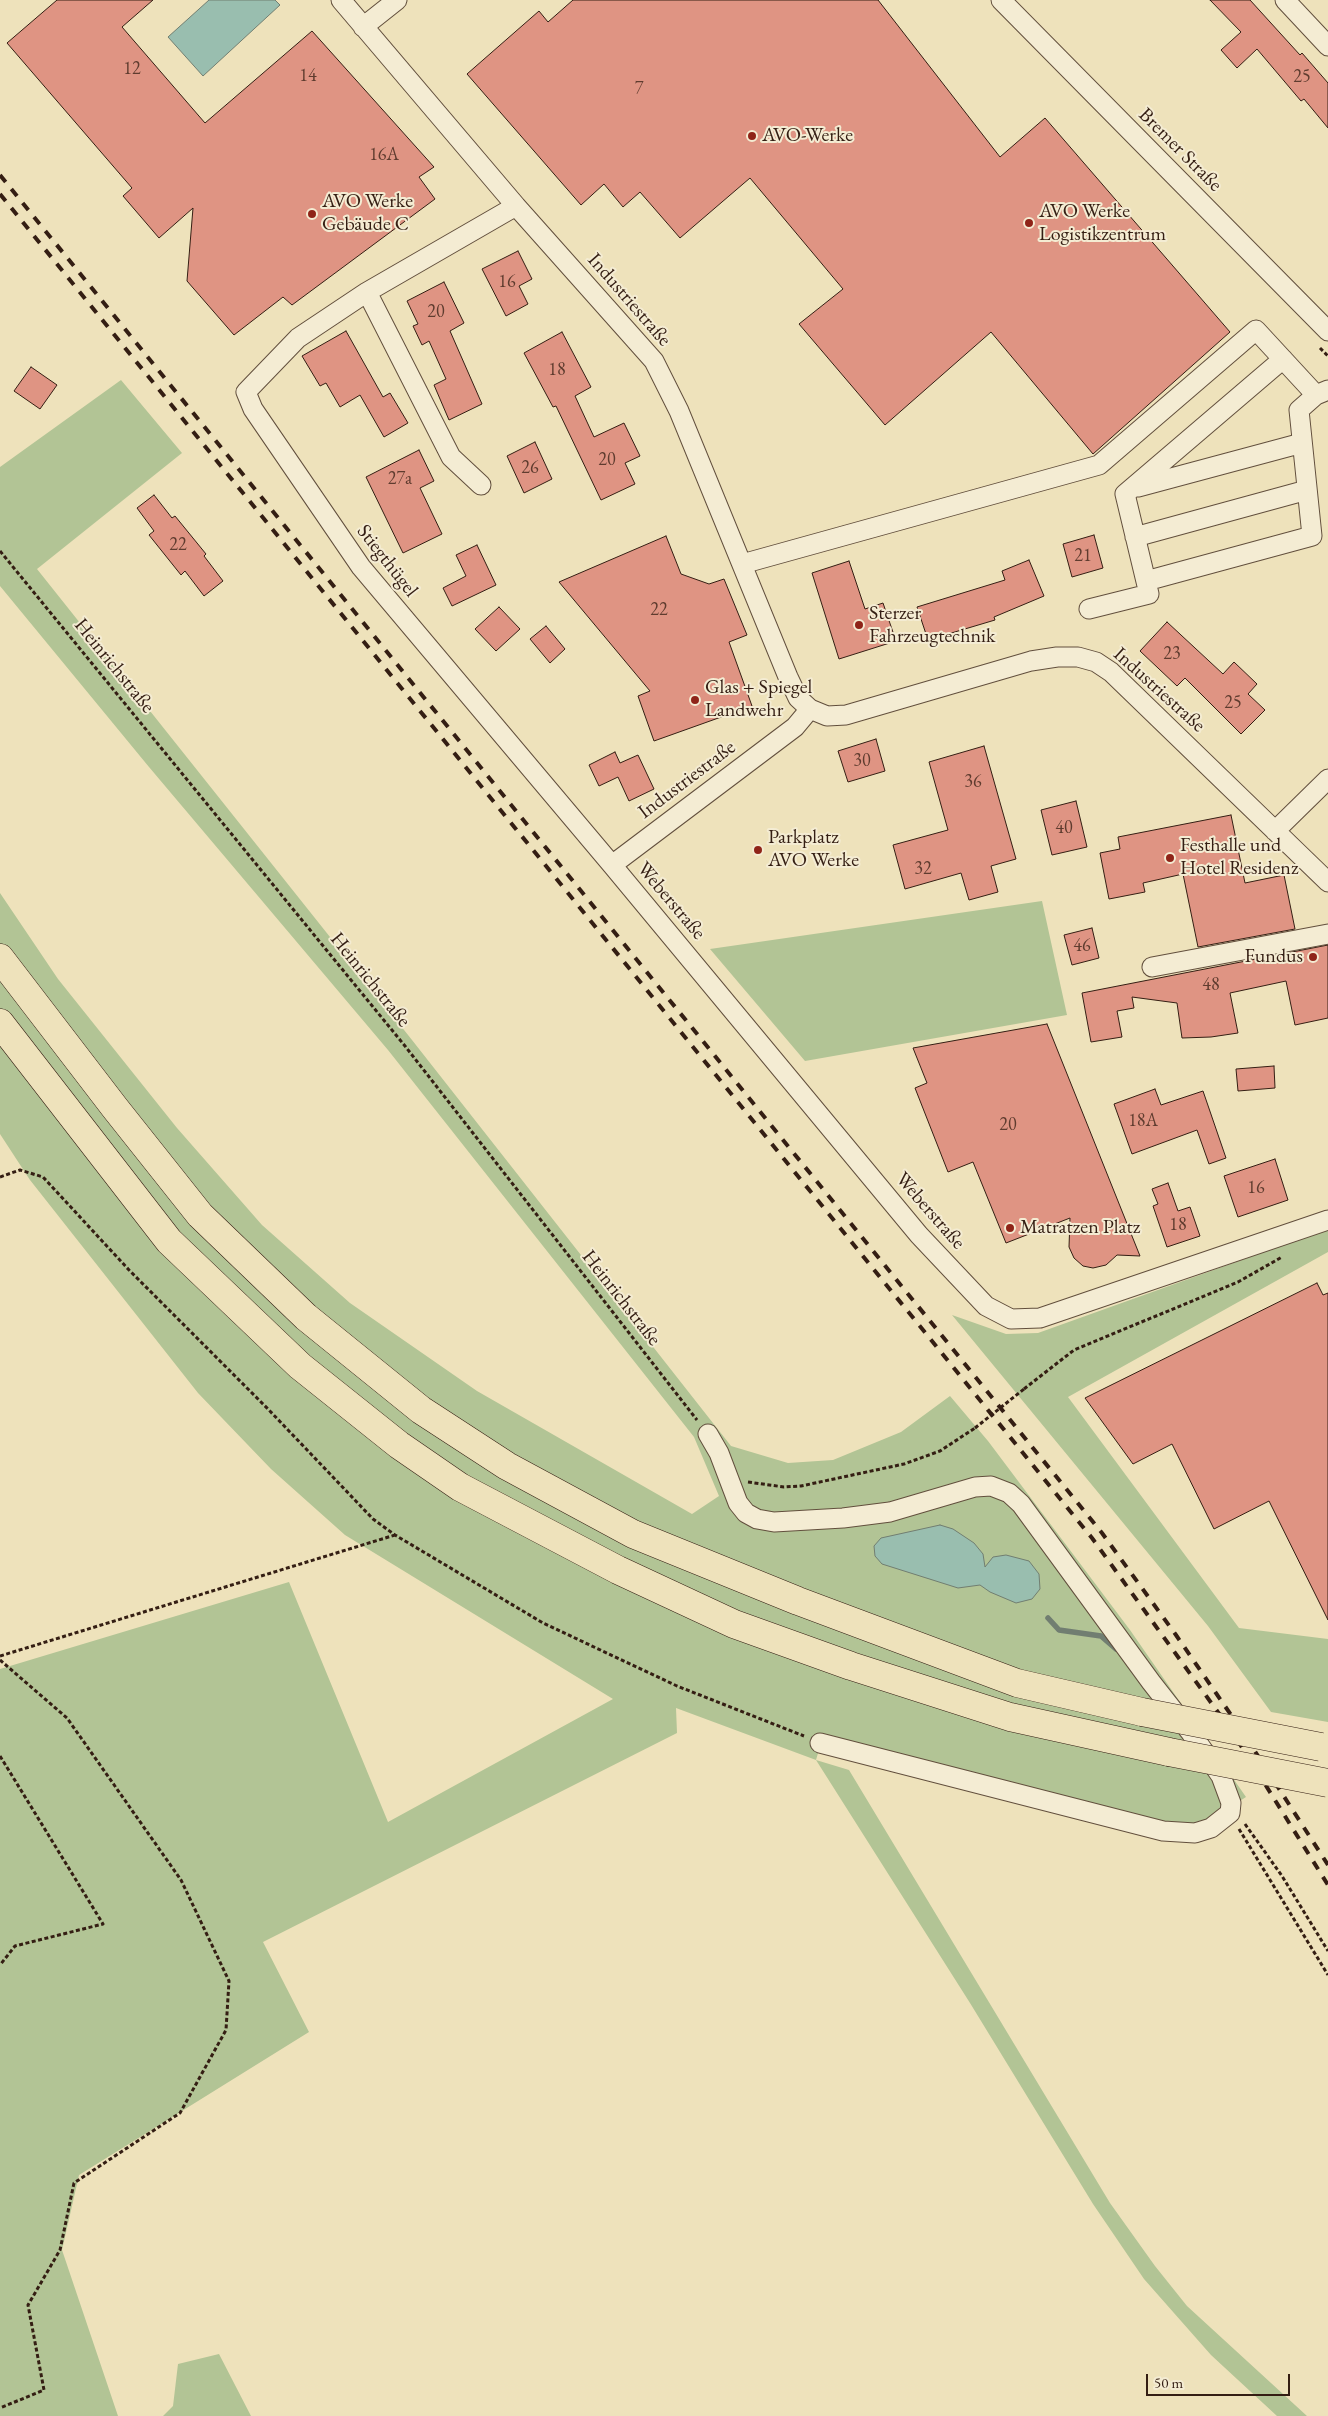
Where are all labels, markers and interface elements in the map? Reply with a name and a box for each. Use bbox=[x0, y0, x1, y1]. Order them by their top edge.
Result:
house number: 12 bbox=[123, 58, 141, 80]
house number: 14 bbox=[299, 65, 317, 87]
house number: 25 bbox=[1293, 66, 1311, 88]
house number: 7 bbox=[635, 78, 643, 100]
street label: Bremer Straße bbox=[1133, 103, 1227, 197]
place label: AVO-Werke bbox=[762, 124, 853, 148]
marker: AVO-Werke bbox=[746, 130, 758, 142]
house number: 16A bbox=[369, 144, 399, 166]
place label: AVO Werke Gebäude C bbox=[322, 190, 413, 237]
place label: AVO Werke Logistikzentrum bbox=[1039, 200, 1166, 247]
marker: AVO Werke Gebäude C bbox=[306, 208, 318, 220]
marker: AVO Werke Logistikzentrum bbox=[1023, 217, 1035, 229]
street label: Industriestraße bbox=[582, 249, 676, 351]
house number: 16 bbox=[498, 271, 516, 293]
house number: 20 bbox=[427, 301, 445, 323]
house number: 18 bbox=[548, 359, 566, 381]
house number: 20 bbox=[598, 449, 616, 471]
house number: 26 bbox=[521, 457, 539, 479]
house number: 27a bbox=[388, 468, 412, 490]
street label: Stiegthügel bbox=[351, 520, 423, 602]
house number: 22 bbox=[169, 534, 187, 556]
house number: 21 bbox=[1074, 545, 1092, 567]
house number: 22 bbox=[650, 599, 668, 621]
place label: Sterzer Fahrzeugtechnik bbox=[869, 602, 995, 649]
street label: Heinrichstraße bbox=[69, 614, 159, 718]
marker: Sterzer Fahrzeugtechnik bbox=[853, 619, 865, 631]
street label: Industriestraße bbox=[1108, 642, 1210, 738]
house number: 23 bbox=[1163, 643, 1181, 665]
place label: Glas + Spiegel Landwehr bbox=[705, 676, 812, 723]
house number: 25 bbox=[1224, 692, 1242, 714]
marker: Glas + Spiegel Landwehr bbox=[689, 694, 701, 706]
street label: Industriestraße bbox=[634, 736, 740, 824]
house number: 30 bbox=[853, 750, 871, 772]
house number: 36 bbox=[964, 771, 982, 793]
house number: 40 bbox=[1055, 817, 1073, 839]
place label: Parkplatz AVO Werke bbox=[768, 826, 859, 873]
place label: Festhalle und Hotel Residenz bbox=[1180, 834, 1298, 881]
marker: Parkplatz AVO Werke bbox=[752, 844, 764, 856]
marker: Festhalle und Hotel Residenz bbox=[1164, 852, 1176, 864]
street label: Weberstraße bbox=[632, 857, 710, 945]
house number: 32 bbox=[914, 858, 932, 880]
street label: Heinrichstraße bbox=[325, 928, 415, 1032]
house number: 46 bbox=[1073, 935, 1091, 957]
place label: Fundus bbox=[1245, 945, 1303, 969]
marker: Fundus bbox=[1307, 951, 1319, 963]
house number: 48 bbox=[1202, 974, 1220, 996]
house number: 18A bbox=[1128, 1110, 1158, 1132]
house number: 20 bbox=[999, 1114, 1017, 1136]
street label: Weberstraße bbox=[890, 1168, 970, 1254]
house number: 16 bbox=[1247, 1177, 1265, 1199]
house number: 18 bbox=[1169, 1214, 1187, 1236]
place label: Matratzen Platz bbox=[1020, 1216, 1140, 1240]
marker: Matratzen Platz bbox=[1004, 1222, 1016, 1234]
street label: Heinrichstraße bbox=[576, 1245, 666, 1351]
scale bar bbox=[1148, 2364, 1292, 2396]
text: 50 m bbox=[1154, 2373, 1183, 2392]

